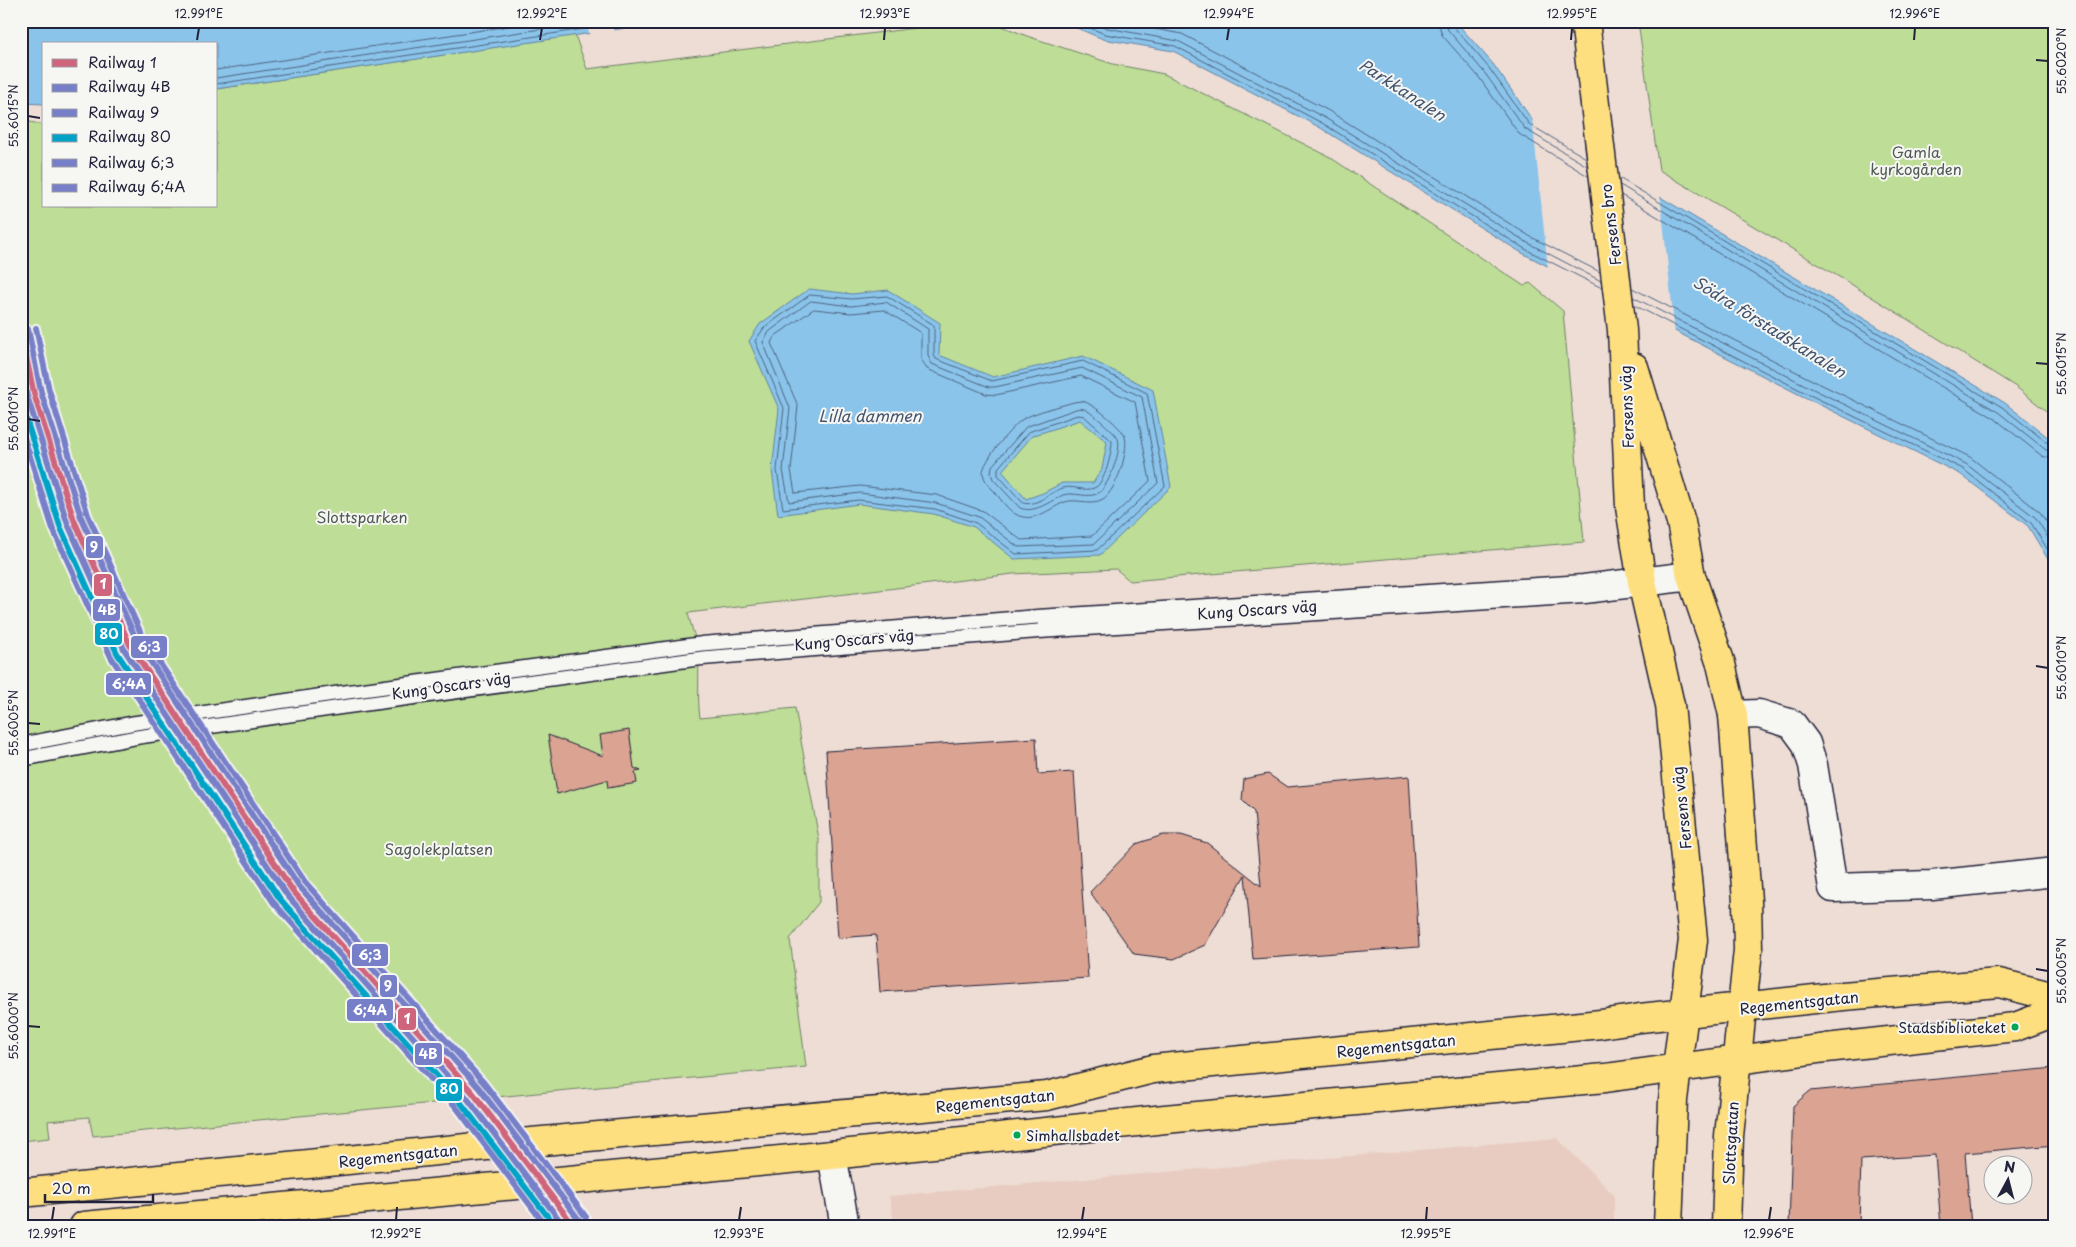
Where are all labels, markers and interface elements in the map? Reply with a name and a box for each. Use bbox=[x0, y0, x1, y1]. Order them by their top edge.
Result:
text: 12.991°E bbox=[175, 4, 223, 22]
text: 12.992°E bbox=[517, 4, 568, 22]
text: 12.993°E bbox=[860, 4, 910, 22]
text: 12.994°E bbox=[1204, 4, 1254, 22]
text: 12.995°E bbox=[1547, 4, 1597, 22]
text: 12.996°E bbox=[1890, 4, 1940, 22]
text: 55.6020°N bbox=[2052, 28, 2070, 95]
legend bbox=[42, 42, 218, 208]
text: Railway 1 bbox=[88, 50, 157, 73]
water label: Parkkanalen bbox=[1355, 52, 1452, 126]
text: Railway 4B bbox=[88, 74, 170, 97]
text: 55.6015°N bbox=[4, 84, 22, 148]
text: Railway 9 bbox=[88, 100, 160, 123]
text: Railway 80 bbox=[88, 124, 171, 147]
park label: Gamla kyrkogården bbox=[1870, 140, 1962, 180]
text: Railway 6;3 bbox=[88, 150, 175, 173]
text: Railway 6;4A bbox=[88, 174, 186, 197]
street label: Fersens bro bbox=[1594, 183, 1626, 267]
water label: Södra förstadskanalen bbox=[1689, 269, 1852, 383]
text: 55.6015°N bbox=[2052, 332, 2070, 396]
street label: Fersens väg bbox=[1613, 365, 1639, 449]
text: 55.6010°N bbox=[4, 387, 22, 451]
water label: Lilla dammen bbox=[819, 403, 923, 427]
park label: Slottsparken bbox=[317, 505, 407, 528]
line badge: 9 bbox=[85, 535, 104, 559]
text: 9 bbox=[90, 536, 98, 557]
line badge: 1 bbox=[93, 573, 113, 597]
text: 1 bbox=[100, 573, 107, 594]
street label: Kung Oscars väg bbox=[1196, 593, 1318, 625]
line badge: 4B bbox=[92, 598, 121, 622]
text: 4B bbox=[97, 599, 117, 620]
line badge: 80 bbox=[94, 622, 123, 646]
street label: Kung Oscars väg bbox=[793, 622, 915, 656]
text: 80 bbox=[99, 623, 119, 644]
line badge: 6;3 bbox=[130, 635, 168, 659]
text: 6;3 bbox=[137, 636, 161, 657]
text: 55.6010°N bbox=[2052, 636, 2070, 700]
street label: Kung Oscars väg bbox=[390, 665, 512, 705]
line badge: 6;4A bbox=[105, 672, 152, 696]
text: 6;4A bbox=[112, 673, 146, 694]
text: 55.6005°N bbox=[4, 690, 22, 756]
street label: Fersens väg bbox=[1665, 765, 1697, 851]
park label: Sagolekplatsen bbox=[385, 837, 493, 860]
text: 55.6005°N bbox=[2052, 938, 2070, 1004]
line badge: 6;3 bbox=[351, 943, 389, 967]
text: 6;3 bbox=[358, 944, 382, 965]
line badge: 9 bbox=[379, 974, 398, 998]
text: 9 bbox=[384, 975, 392, 996]
street label: Regementsgatan bbox=[1738, 984, 1860, 1020]
text: 55.6000°N bbox=[4, 992, 22, 1060]
line badge: 6;4A bbox=[346, 998, 394, 1022]
text: 6;4A bbox=[353, 999, 387, 1020]
line badge: 1 bbox=[397, 1007, 417, 1031]
text: 1 bbox=[404, 1008, 411, 1029]
place label: Stadsbiblioteket bbox=[1898, 1017, 2006, 1038]
marker: Stadsbiblioteket bbox=[2010, 1022, 2020, 1032]
street label: Regementsgatan bbox=[1335, 1027, 1457, 1063]
line badge: 4B bbox=[414, 1042, 443, 1066]
text: 4B bbox=[418, 1043, 438, 1064]
line badge: 80 bbox=[435, 1078, 463, 1102]
text: 80 bbox=[439, 1078, 459, 1099]
street label: Regementsgatan bbox=[934, 1082, 1056, 1118]
street label: Slottsgatan bbox=[1716, 1101, 1744, 1185]
place label: Simhallsbadet bbox=[1026, 1125, 1120, 1146]
marker: Simhallsbadet bbox=[1012, 1130, 1022, 1140]
street label: Regementsgatan bbox=[337, 1137, 459, 1173]
north arrow bbox=[1984, 1154, 2034, 1204]
text: N bbox=[2003, 1156, 2016, 1178]
scale bar bbox=[45, 1172, 152, 1204]
text: 20 m bbox=[52, 1176, 91, 1199]
text: 12.991°E bbox=[28, 1224, 76, 1242]
text: 12.992°E bbox=[371, 1224, 422, 1242]
text: 12.993°E bbox=[714, 1224, 764, 1242]
text: 12.994°E bbox=[1057, 1224, 1107, 1242]
text: 12.995°E bbox=[1401, 1224, 1451, 1242]
text: 12.996°E bbox=[1744, 1224, 1794, 1242]

